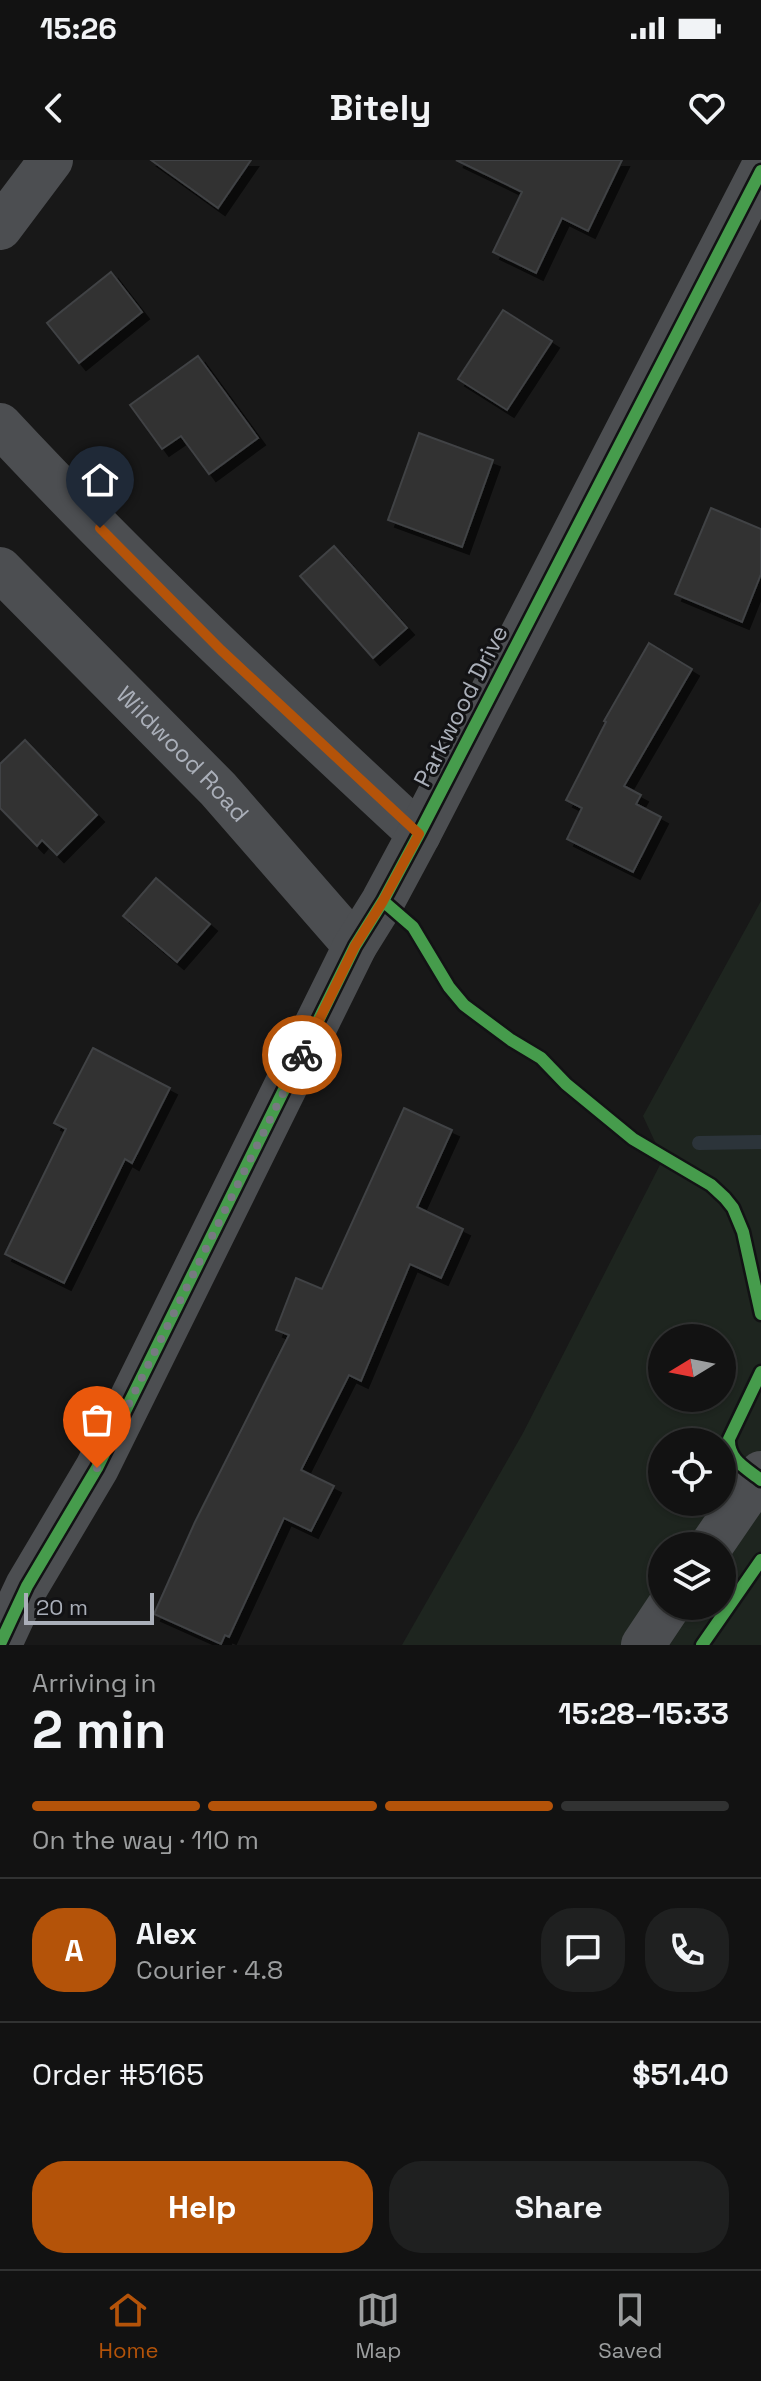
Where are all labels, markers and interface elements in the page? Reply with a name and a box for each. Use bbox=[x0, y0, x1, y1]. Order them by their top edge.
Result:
text: 15:26 bbox=[40, 9, 117, 48]
text: Bitely bbox=[330, 85, 431, 131]
icon: back bbox=[32, 86, 76, 130]
icon: heart bbox=[685, 86, 729, 130]
pin bbox=[66, 446, 134, 528]
icon: home bbox=[78, 458, 122, 502]
street label: Parkwood Drive bbox=[406, 620, 515, 792]
street label: Wildwood Road bbox=[110, 679, 256, 828]
courier bbox=[262, 1015, 342, 1095]
icon: bike bbox=[280, 1033, 324, 1077]
north arrow bbox=[648, 1324, 736, 1412]
map controls bbox=[648, 1324, 736, 1620]
pin bbox=[63, 1386, 131, 1468]
icon: bag bbox=[75, 1398, 119, 1442]
button: locate bbox=[648, 1428, 736, 1516]
button: layers bbox=[648, 1532, 736, 1620]
scale bar bbox=[24, 1589, 154, 1625]
text: 20 m bbox=[36, 1593, 88, 1621]
text: Arriving in bbox=[32, 1666, 156, 1700]
text: 15:28–15:33 bbox=[558, 1694, 729, 1733]
text: 2 min bbox=[32, 1697, 166, 1763]
text: On the way · 110 m bbox=[32, 1823, 259, 1857]
button: chat bbox=[541, 1908, 625, 1992]
button: phone bbox=[645, 1908, 729, 1992]
text: Alex bbox=[136, 1914, 197, 1953]
text: A bbox=[64, 1931, 84, 1970]
text: Courier · 4.8 bbox=[136, 1953, 283, 1987]
text: Order #5165 bbox=[32, 2055, 204, 2094]
text: $51.40 bbox=[632, 2055, 729, 2094]
button: Help bbox=[32, 2161, 373, 2253]
button: Share bbox=[389, 2161, 729, 2253]
tab: Home bbox=[99, 2288, 158, 2364]
tab: Map bbox=[355, 2288, 401, 2364]
tab: Saved bbox=[598, 2288, 663, 2364]

